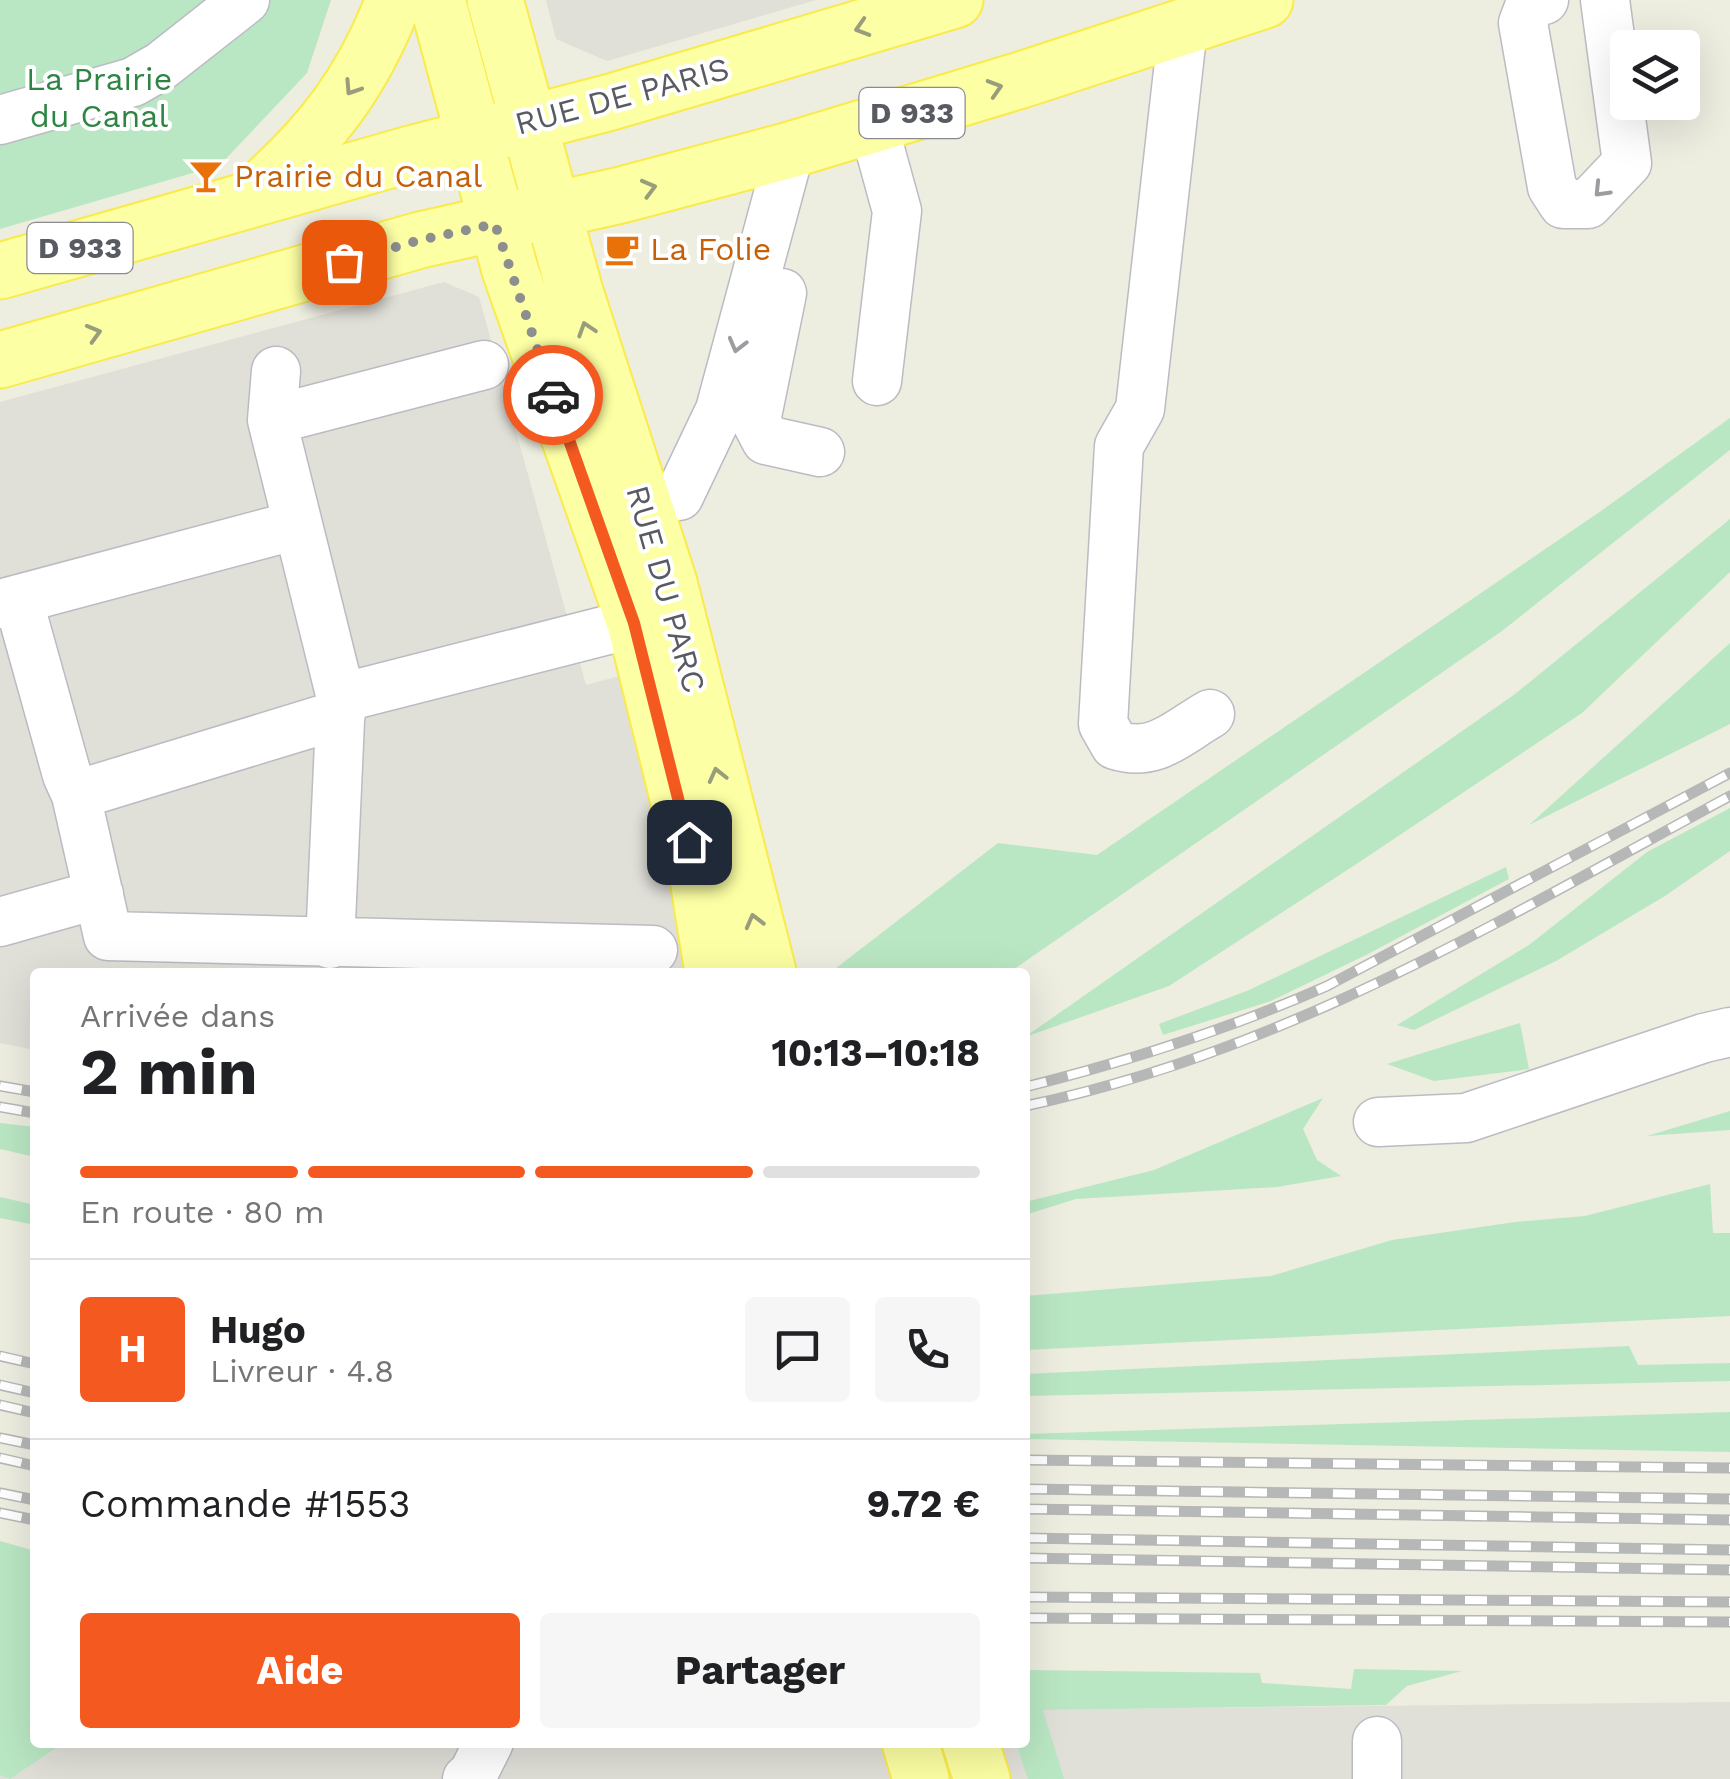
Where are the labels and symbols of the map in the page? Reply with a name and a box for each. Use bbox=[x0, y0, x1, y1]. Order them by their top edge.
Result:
one-way arrow bbox=[854, 16, 871, 37]
street label: RUE DE PARIS bbox=[511, 49, 733, 143]
park label: La Prairie du Canal bbox=[26, 60, 172, 135]
one-way arrow bbox=[345, 77, 364, 95]
one-way arrow bbox=[986, 79, 1003, 100]
road number: D 933 bbox=[860, 88, 964, 138]
bar icon: Prairie du Canal bbox=[187, 157, 225, 195]
place label: Prairie du Canal bbox=[234, 157, 482, 195]
one-way arrow bbox=[640, 178, 657, 199]
one-way arrow bbox=[1595, 179, 1613, 197]
pin bbox=[302, 220, 387, 305]
road number: D 933 bbox=[28, 223, 132, 273]
cafe icon: La Folie bbox=[603, 230, 641, 268]
place label: La Folie bbox=[650, 230, 771, 268]
one-way arrow bbox=[578, 321, 598, 338]
one-way arrow bbox=[85, 324, 102, 345]
one-way arrow bbox=[728, 336, 749, 353]
courier bbox=[503, 345, 603, 445]
street label: RUE DU PARC bbox=[618, 481, 714, 697]
one-way arrow bbox=[708, 766, 729, 783]
pin bbox=[647, 800, 732, 885]
one-way arrow bbox=[745, 913, 766, 930]

